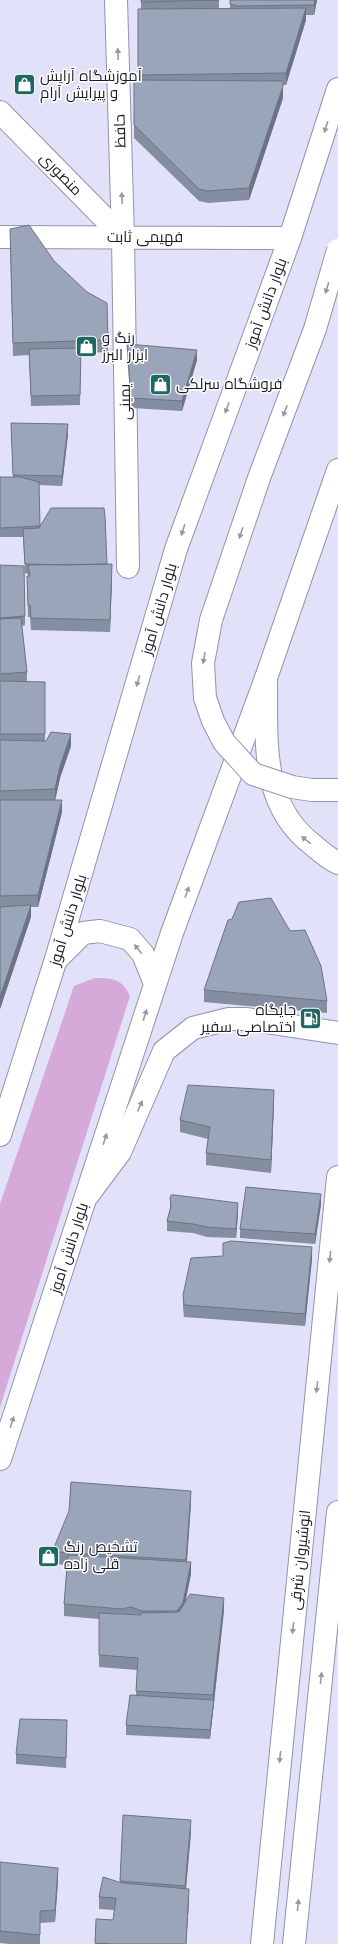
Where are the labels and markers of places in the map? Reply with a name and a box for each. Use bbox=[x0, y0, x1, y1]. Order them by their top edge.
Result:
place label: آموزشگاه آرایش و پیرایش آرام bbox=[40, 65, 142, 104]
shop icon: آموزشگاه آرایش و پیرایش آرام bbox=[11, 72, 37, 98]
place label: رنگ و ابزار البرز bbox=[101, 327, 148, 366]
shop icon: رنگ و ابزار البرز bbox=[74, 334, 100, 360]
shop icon: فروشگاه سرلکی bbox=[147, 371, 173, 397]
place label: فروشگاه سرلکی bbox=[176, 373, 282, 395]
place label: جایگاه اختصاصی سفیر bbox=[200, 999, 296, 1038]
fuel station icon: جایگاه اختصاصی سفیر bbox=[298, 1006, 324, 1032]
place label: تشخیص رنگ قلی زاده bbox=[64, 1536, 137, 1575]
shop icon: تشخیص رنگ قلی زاده bbox=[36, 1543, 62, 1569]

